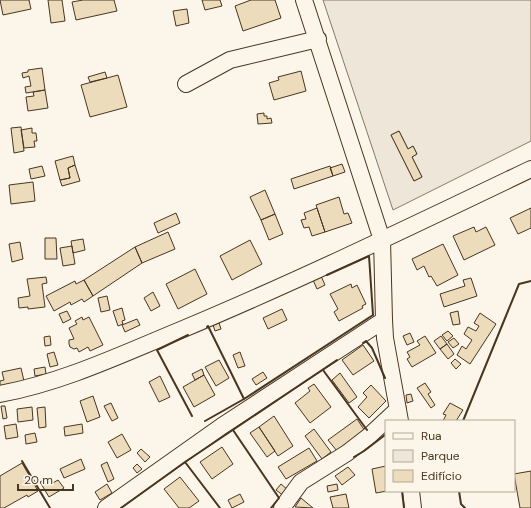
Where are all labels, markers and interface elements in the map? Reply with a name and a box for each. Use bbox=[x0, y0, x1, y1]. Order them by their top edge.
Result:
legend bbox=[385, 420, 515, 492]
text: Rua bbox=[421, 428, 442, 444]
text: Parque bbox=[421, 448, 460, 464]
scale bar bbox=[18, 466, 73, 492]
text: Edifício bbox=[421, 468, 462, 484]
text: 20 m bbox=[24, 472, 53, 488]

